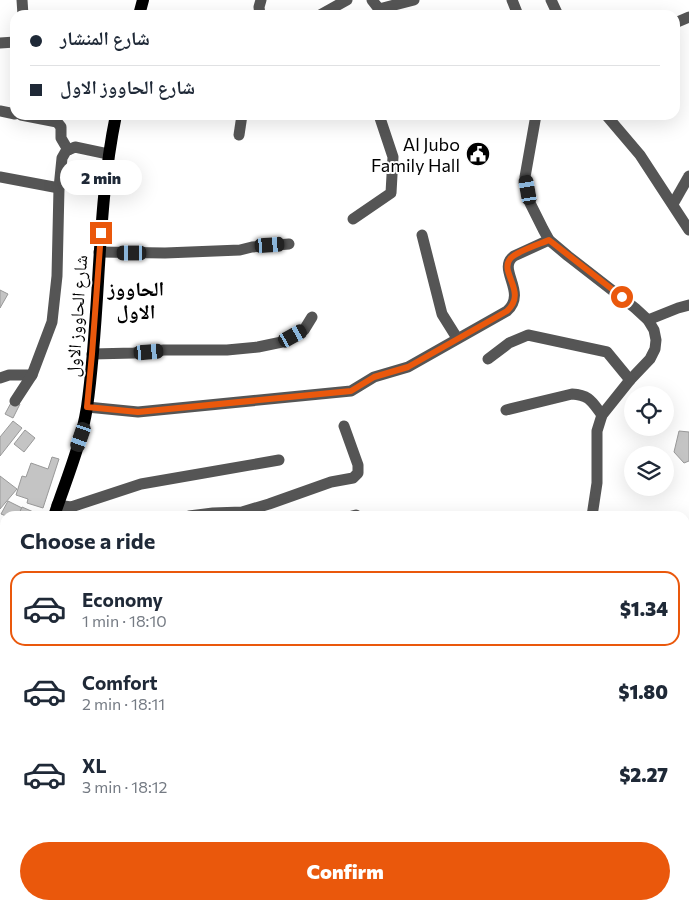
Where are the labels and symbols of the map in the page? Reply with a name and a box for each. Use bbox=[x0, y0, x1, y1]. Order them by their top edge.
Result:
place label: Al Jubo Family Hall bbox=[371, 133, 460, 176]
public building icon: Al Jubo Family Hall bbox=[465, 141, 491, 167]
callout: 2 min bbox=[60, 160, 142, 196]
car bbox=[518, 174, 537, 206]
route end bbox=[90, 222, 112, 244]
car bbox=[254, 236, 285, 254]
car bbox=[117, 246, 147, 261]
street label: شارع الحاووز الاول bbox=[61, 254, 92, 378]
district label: الحاووز الاول bbox=[107, 276, 164, 324]
route start bbox=[611, 286, 633, 308]
car bbox=[276, 322, 309, 350]
car bbox=[133, 343, 164, 361]
car bbox=[69, 420, 92, 454]

